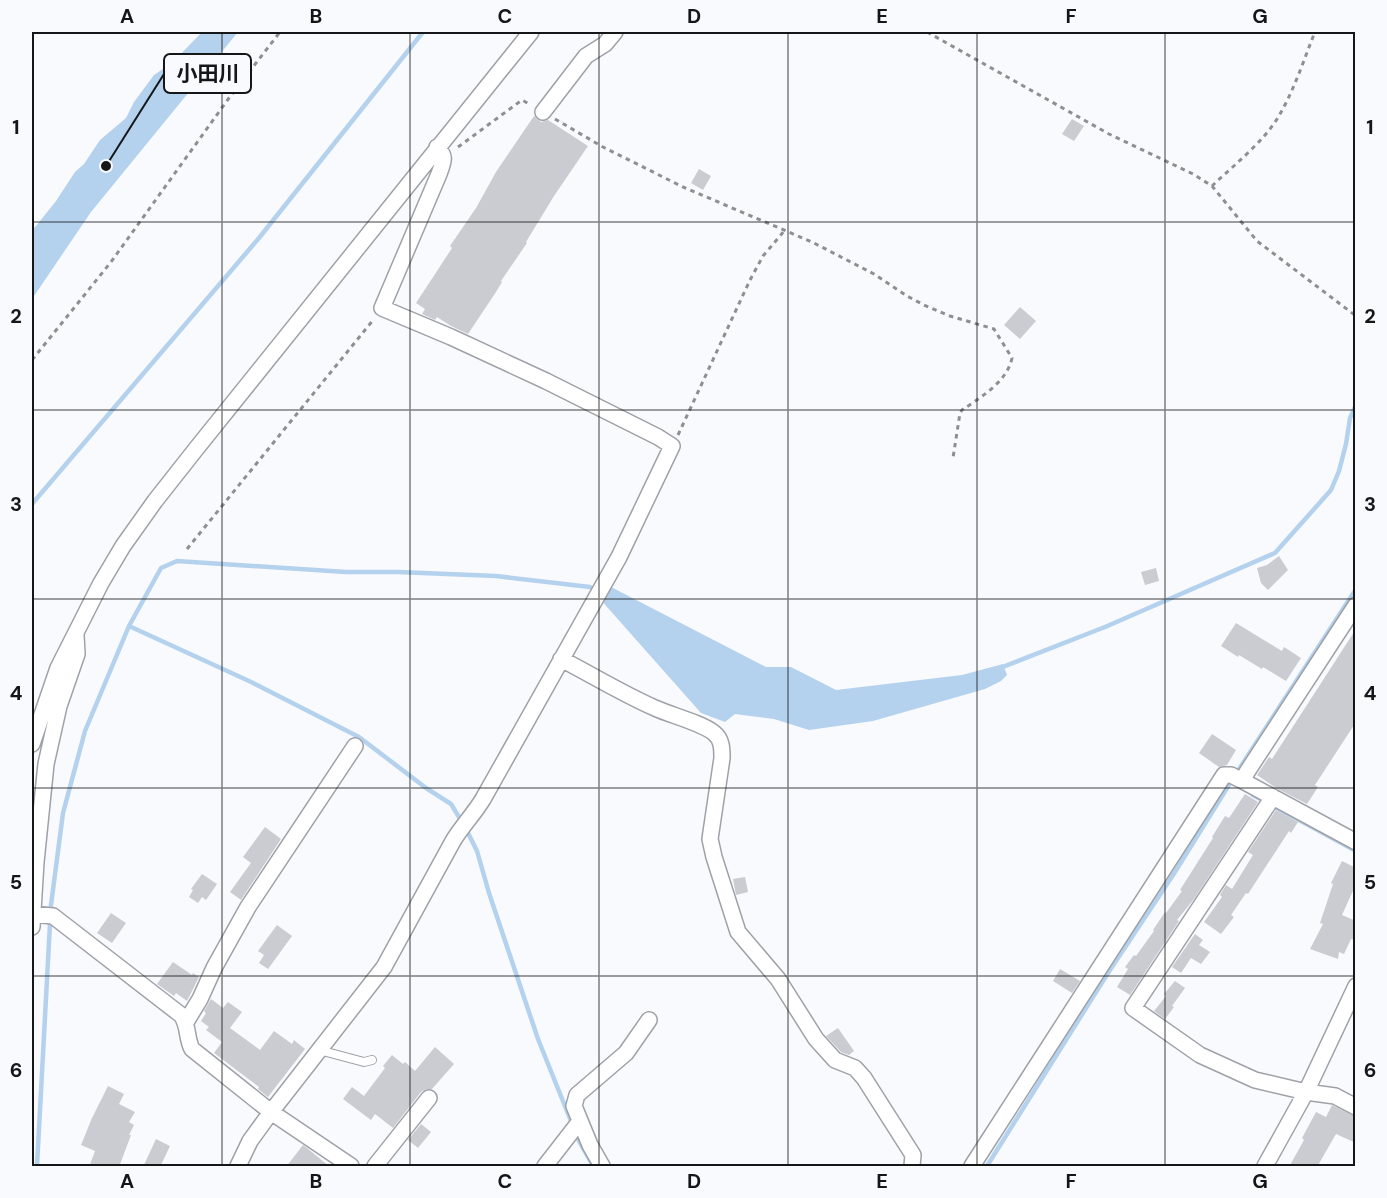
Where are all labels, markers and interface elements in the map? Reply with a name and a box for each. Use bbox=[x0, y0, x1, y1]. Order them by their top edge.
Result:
text: A bbox=[120, 3, 134, 29]
text: B bbox=[310, 3, 322, 29]
text: C bbox=[498, 3, 512, 29]
text: D bbox=[687, 3, 701, 29]
text: E bbox=[876, 3, 888, 29]
text: F bbox=[1065, 3, 1077, 29]
text: G bbox=[1252, 3, 1268, 29]
callout: 小田川 bbox=[164, 54, 251, 93]
text: 小田川 bbox=[177, 60, 240, 88]
text: 1 bbox=[12, 114, 20, 140]
text: 1 bbox=[1366, 114, 1374, 140]
text: 2 bbox=[10, 303, 22, 329]
text: 2 bbox=[1364, 303, 1376, 329]
text: 3 bbox=[10, 491, 22, 517]
text: 3 bbox=[1364, 491, 1376, 517]
text: 4 bbox=[10, 680, 23, 706]
text: 4 bbox=[1364, 680, 1377, 706]
text: 5 bbox=[10, 869, 22, 895]
text: 5 bbox=[1364, 869, 1376, 895]
text: 6 bbox=[10, 1057, 22, 1083]
text: 6 bbox=[1364, 1057, 1376, 1083]
text: A bbox=[120, 1168, 134, 1194]
text: B bbox=[310, 1168, 322, 1194]
text: C bbox=[498, 1168, 512, 1194]
text: D bbox=[687, 1168, 701, 1194]
text: E bbox=[876, 1168, 888, 1194]
text: F bbox=[1065, 1168, 1077, 1194]
text: G bbox=[1252, 1168, 1268, 1194]

